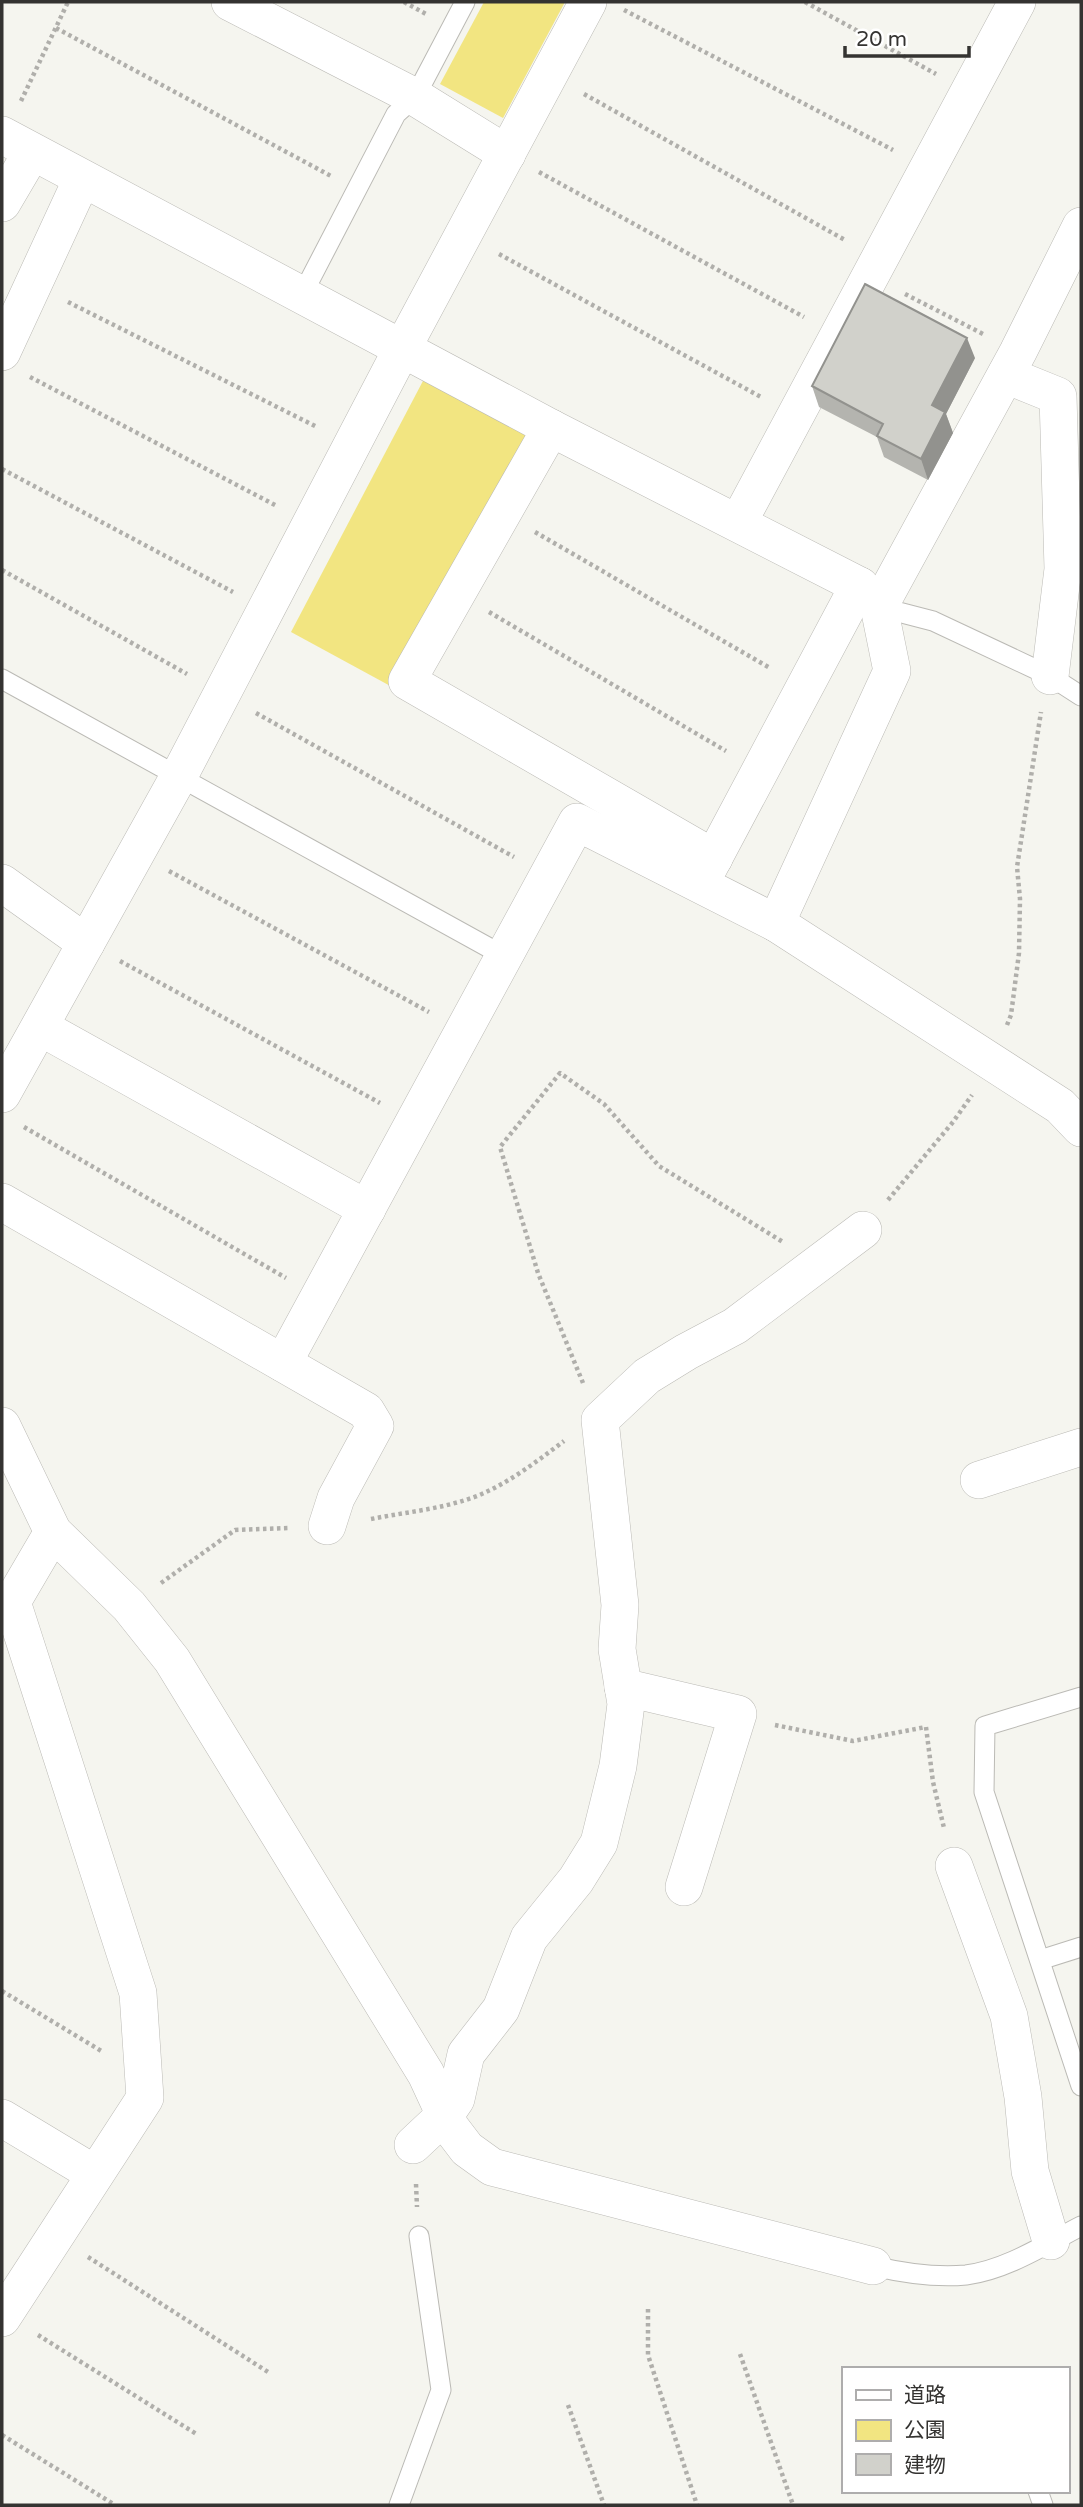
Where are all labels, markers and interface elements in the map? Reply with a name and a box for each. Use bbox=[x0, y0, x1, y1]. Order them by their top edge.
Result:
scale bar bbox=[845, 14, 969, 58]
text: 20 m bbox=[856, 27, 907, 52]
legend bbox=[842, 2367, 1069, 2493]
text: 道路 bbox=[904, 2383, 946, 2408]
text: 公園 bbox=[904, 2418, 946, 2443]
text: 建物 bbox=[904, 2453, 946, 2478]

